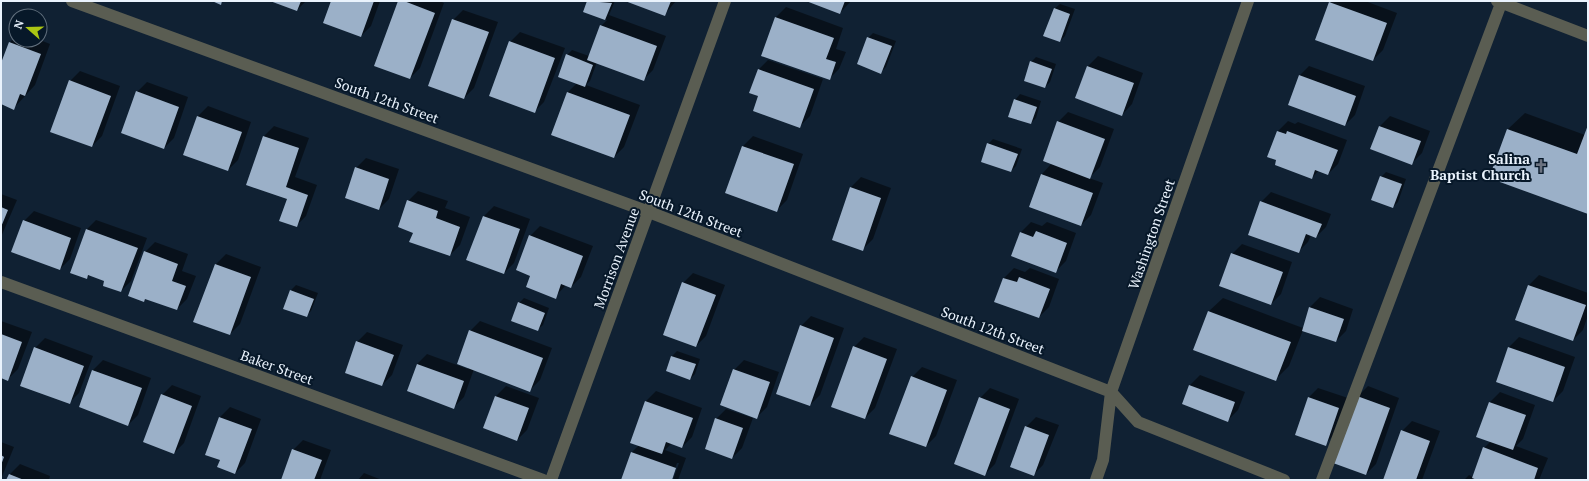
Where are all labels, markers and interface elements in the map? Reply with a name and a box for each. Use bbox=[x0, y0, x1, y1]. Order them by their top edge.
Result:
north arrow bbox=[8, 8, 48, 48]
text: N bbox=[11, 18, 27, 31]
street label: South 12th Street bbox=[332, 72, 442, 128]
place label: Salina Baptist Church bbox=[1430, 149, 1530, 184]
church icon: Salina Baptist Church bbox=[1533, 158, 1549, 174]
street label: Washington Street bbox=[1123, 176, 1179, 292]
street label: South 12th Street bbox=[637, 185, 746, 242]
street label: Morrison Avenue bbox=[589, 205, 643, 311]
street label: South 12th Street bbox=[939, 302, 1048, 359]
street label: Baker Street bbox=[238, 345, 317, 389]

